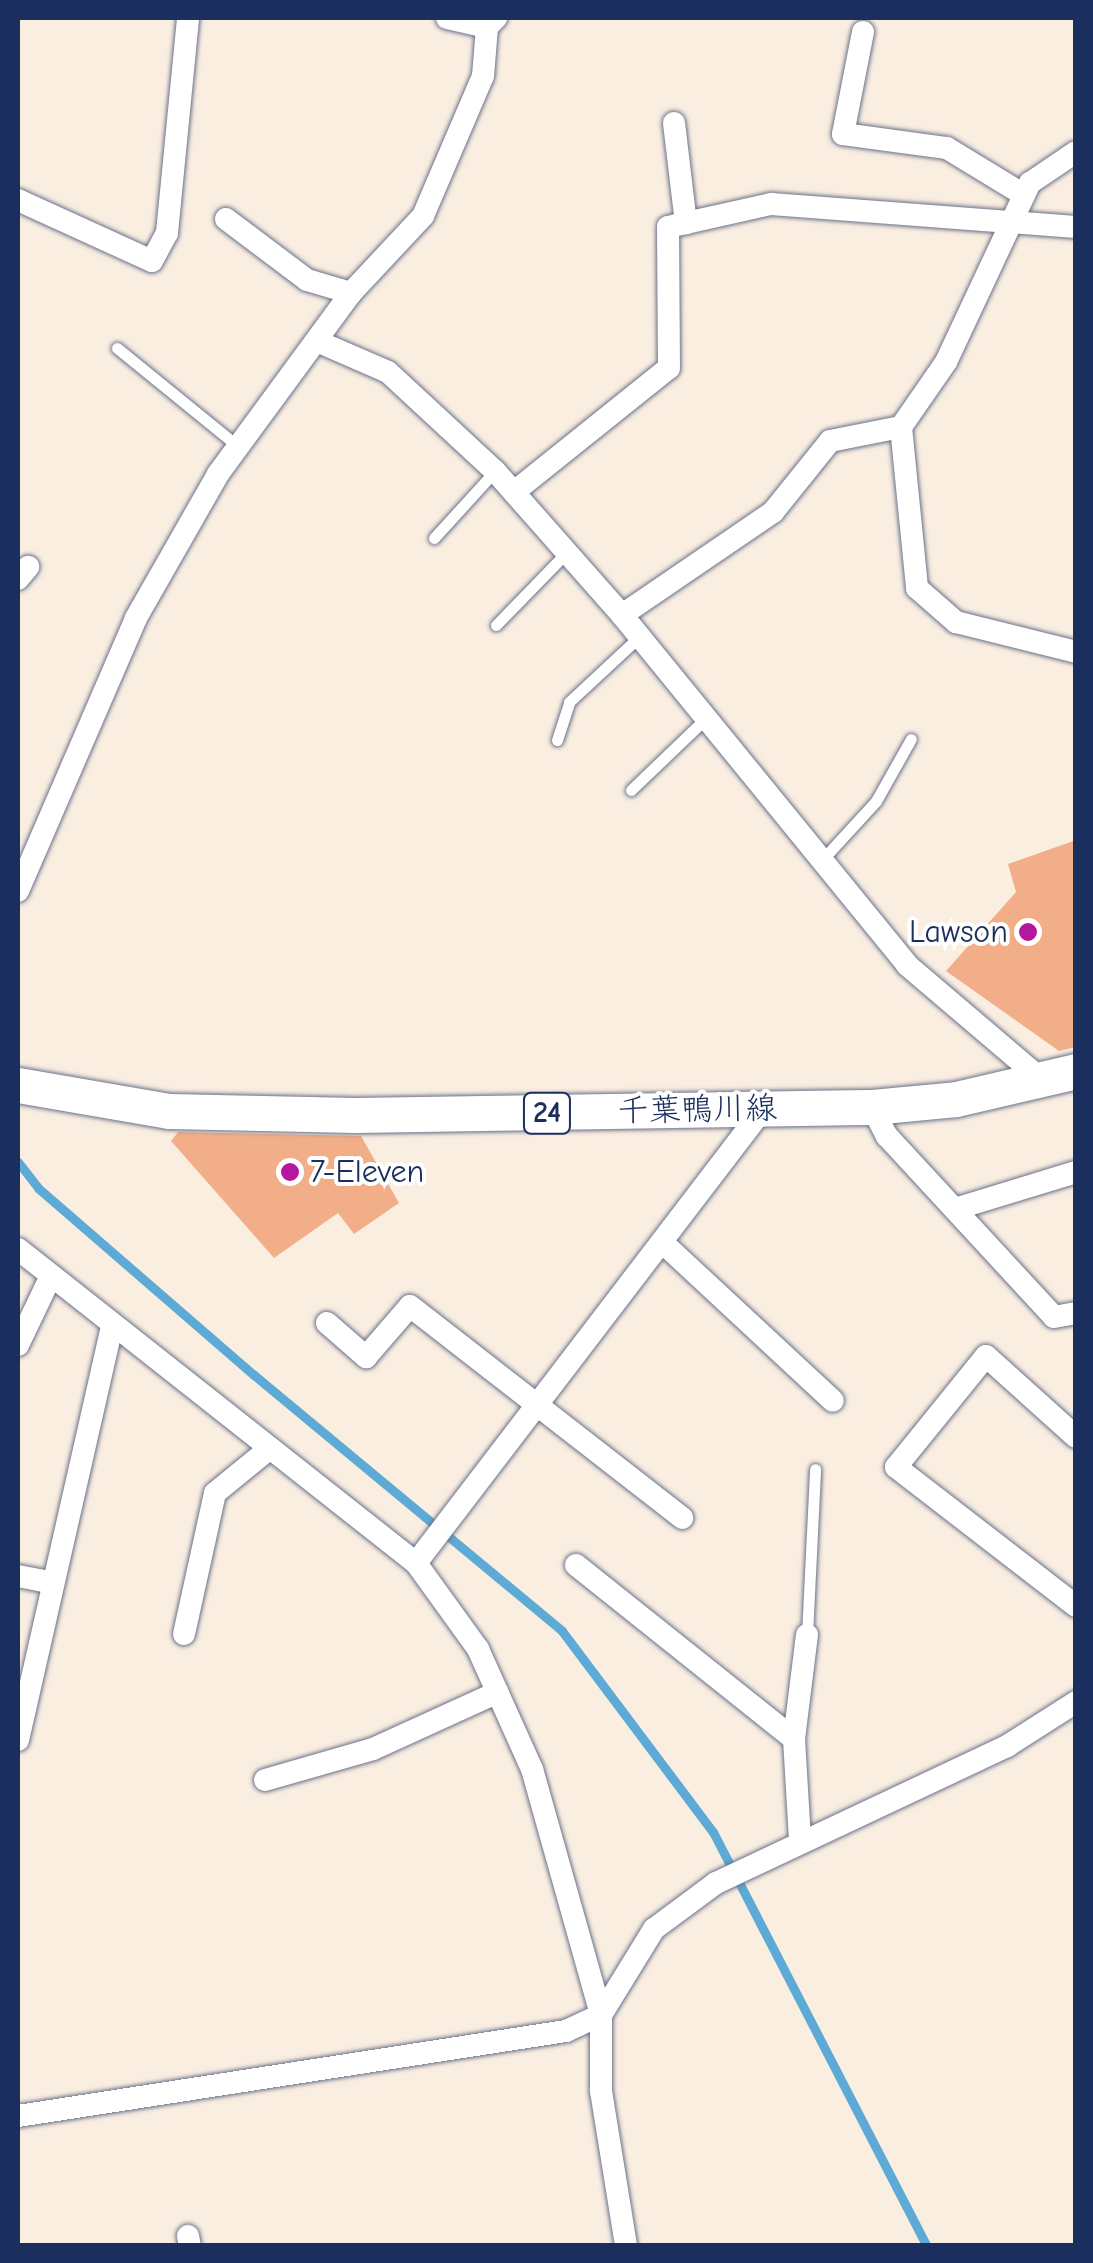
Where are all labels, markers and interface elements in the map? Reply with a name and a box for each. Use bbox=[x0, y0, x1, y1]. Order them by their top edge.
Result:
place label: Lawson bbox=[909, 913, 1008, 951]
marker: Lawson bbox=[1017, 921, 1039, 943]
road number: 24 bbox=[522, 1088, 572, 1138]
street label: 千葉鴨川線 bbox=[617, 1089, 777, 1131]
place label: 7-Eleven bbox=[310, 1153, 424, 1191]
marker: 7-Eleven bbox=[279, 1161, 301, 1183]

